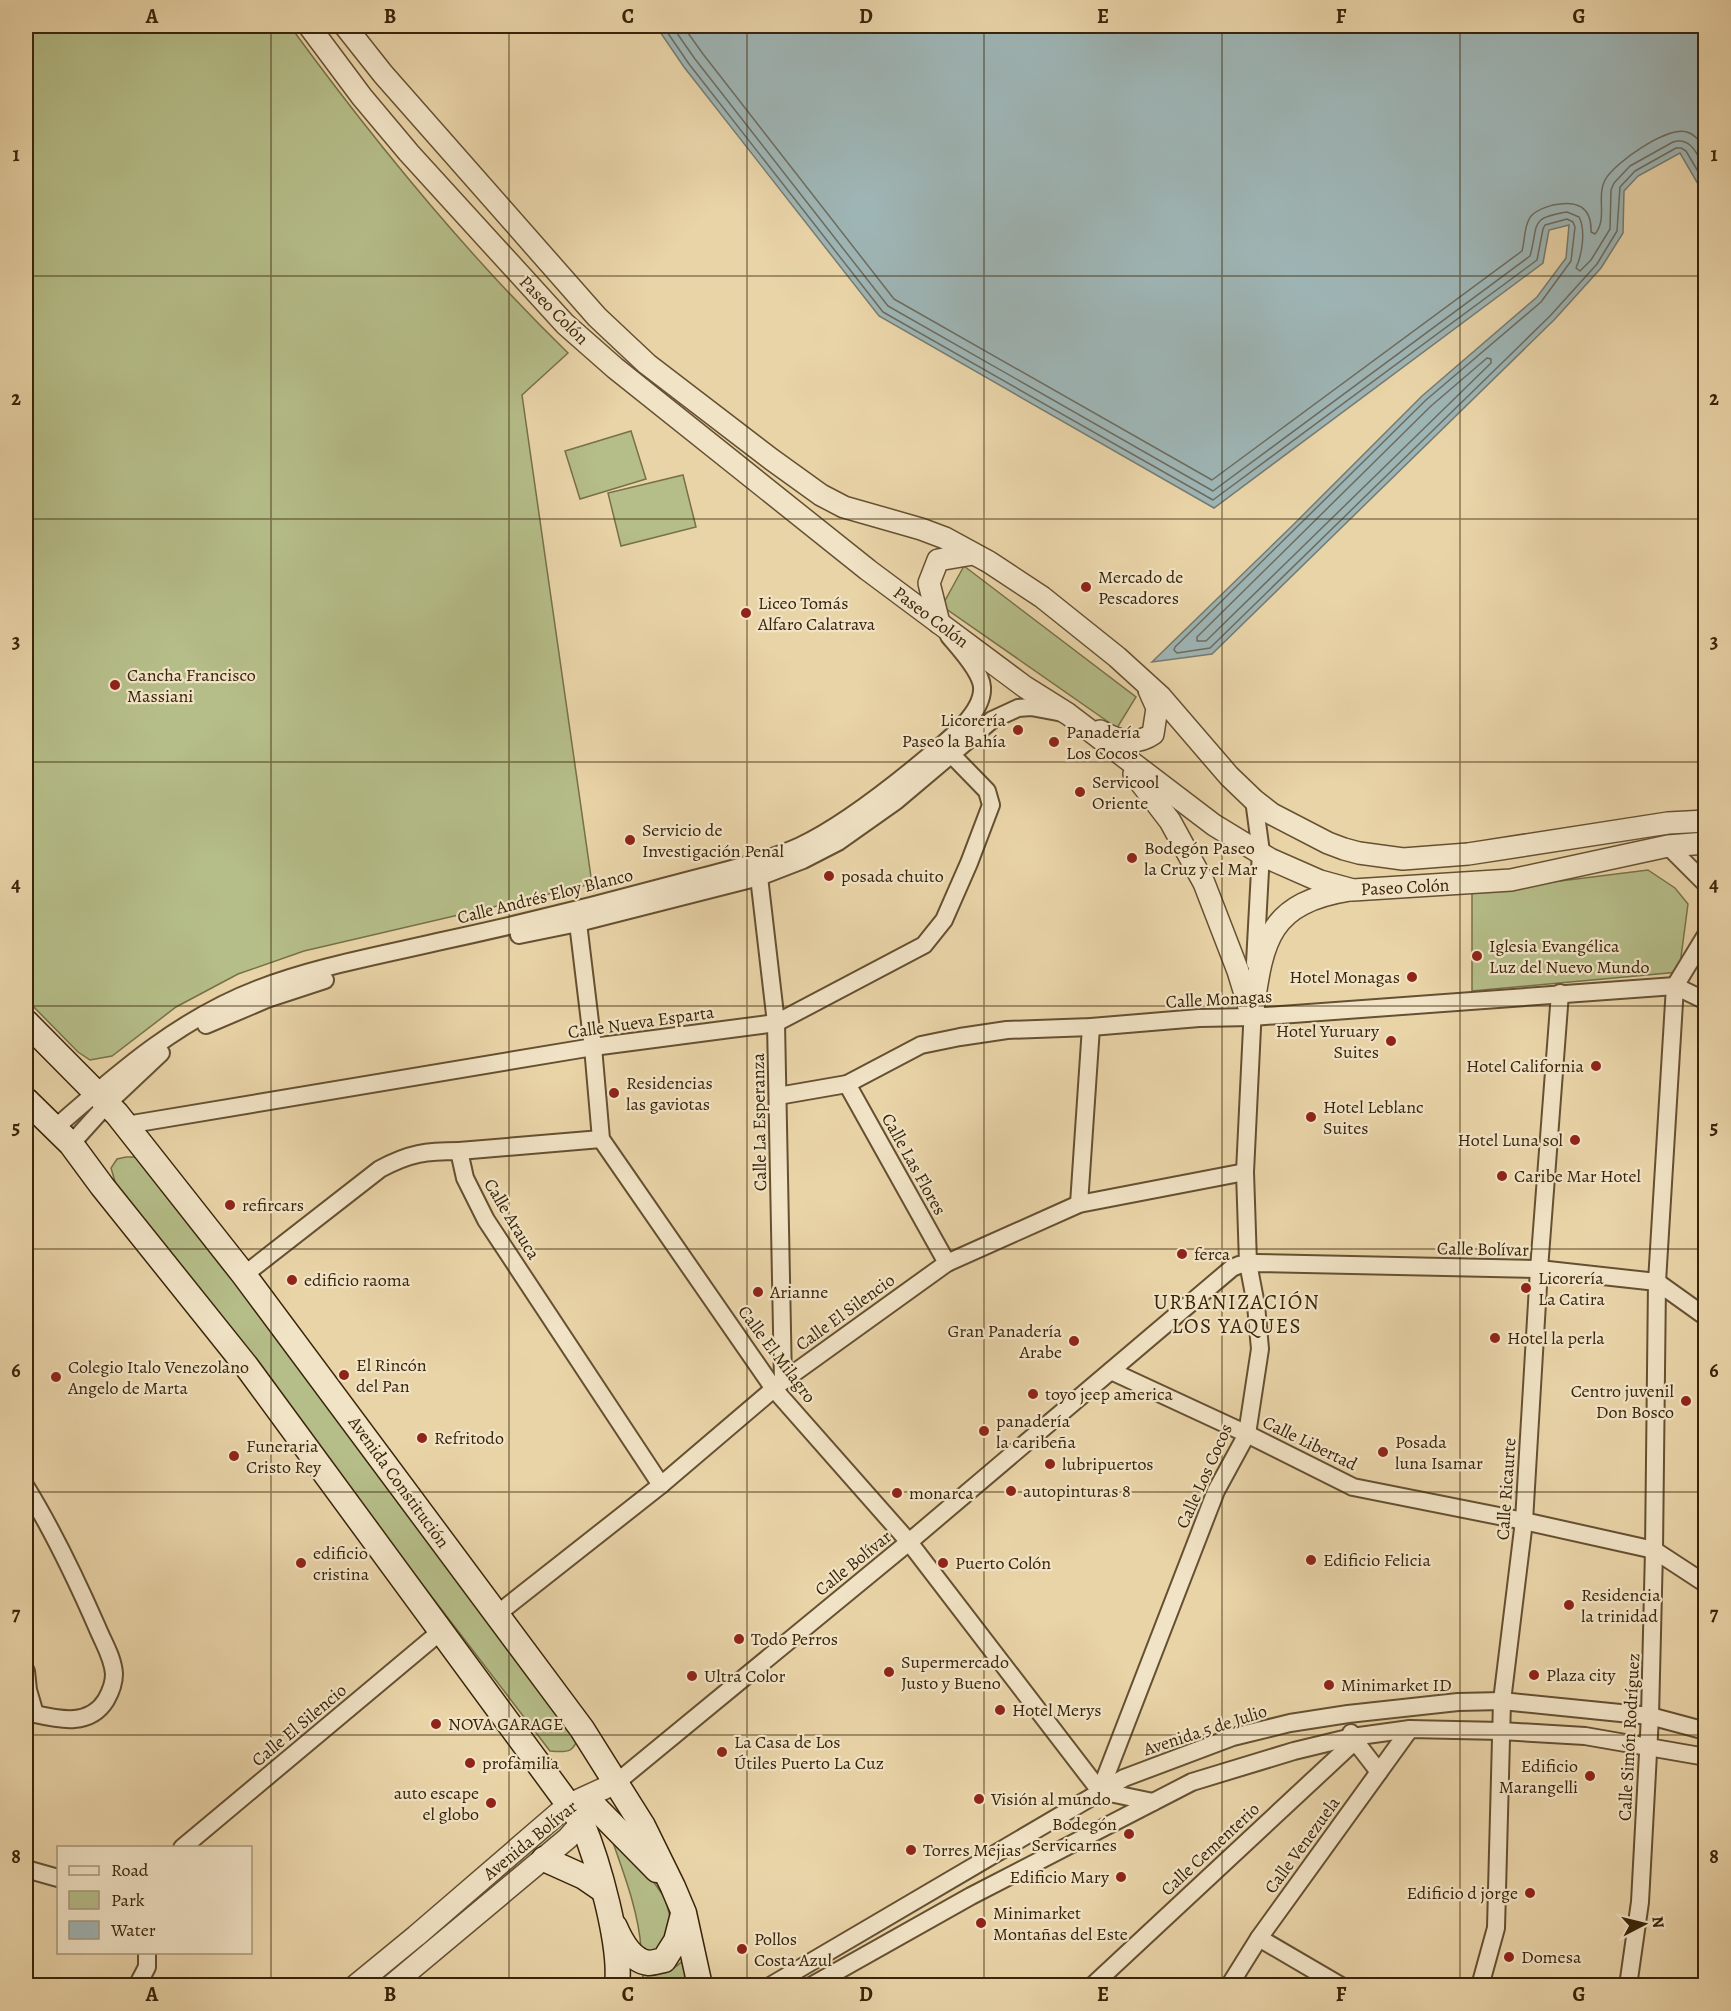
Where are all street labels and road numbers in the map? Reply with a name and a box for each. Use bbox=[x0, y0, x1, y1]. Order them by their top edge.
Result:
street label: Paseo Colón bbox=[514, 270, 594, 350]
street label: Paseo Colón bbox=[888, 581, 974, 653]
street label: Calle Andrés Eloy Blanco bbox=[455, 863, 635, 929]
street label: Paseo Colón bbox=[1360, 873, 1450, 901]
street label: Calle Monagas bbox=[1165, 984, 1273, 1014]
street label: Calle Nueva Esparta bbox=[566, 1000, 716, 1044]
street label: Calle La Esperanza bbox=[746, 1052, 772, 1191]
street label: Calle Las Flores bbox=[876, 1109, 952, 1219]
street label: Calle Arauca bbox=[478, 1174, 546, 1265]
street label: Calle Bolívar bbox=[1437, 1236, 1529, 1262]
street label: Calle El Silencio bbox=[791, 1268, 899, 1356]
street label: Calle El Milagro bbox=[732, 1300, 822, 1408]
street label: Avenida Constitución bbox=[342, 1410, 455, 1553]
street label: Calle Libertad bbox=[1259, 1410, 1362, 1476]
street label: Calle Los Cocos bbox=[1170, 1420, 1238, 1532]
street label: Calle Ricaurte bbox=[1490, 1437, 1522, 1541]
street label: Calle Bolívar bbox=[810, 1525, 896, 1601]
street label: Calle Simón Rodríguez bbox=[1613, 1652, 1645, 1822]
street label: Calle El Silencio bbox=[246, 1678, 352, 1772]
street label: Avenida 5 de Julio bbox=[1139, 1699, 1270, 1762]
street label: Calle Venezuela bbox=[1259, 1791, 1346, 1898]
street label: Avenida Bolívar bbox=[477, 1795, 582, 1886]
street label: Calle Cementerio bbox=[1155, 1797, 1265, 1901]

